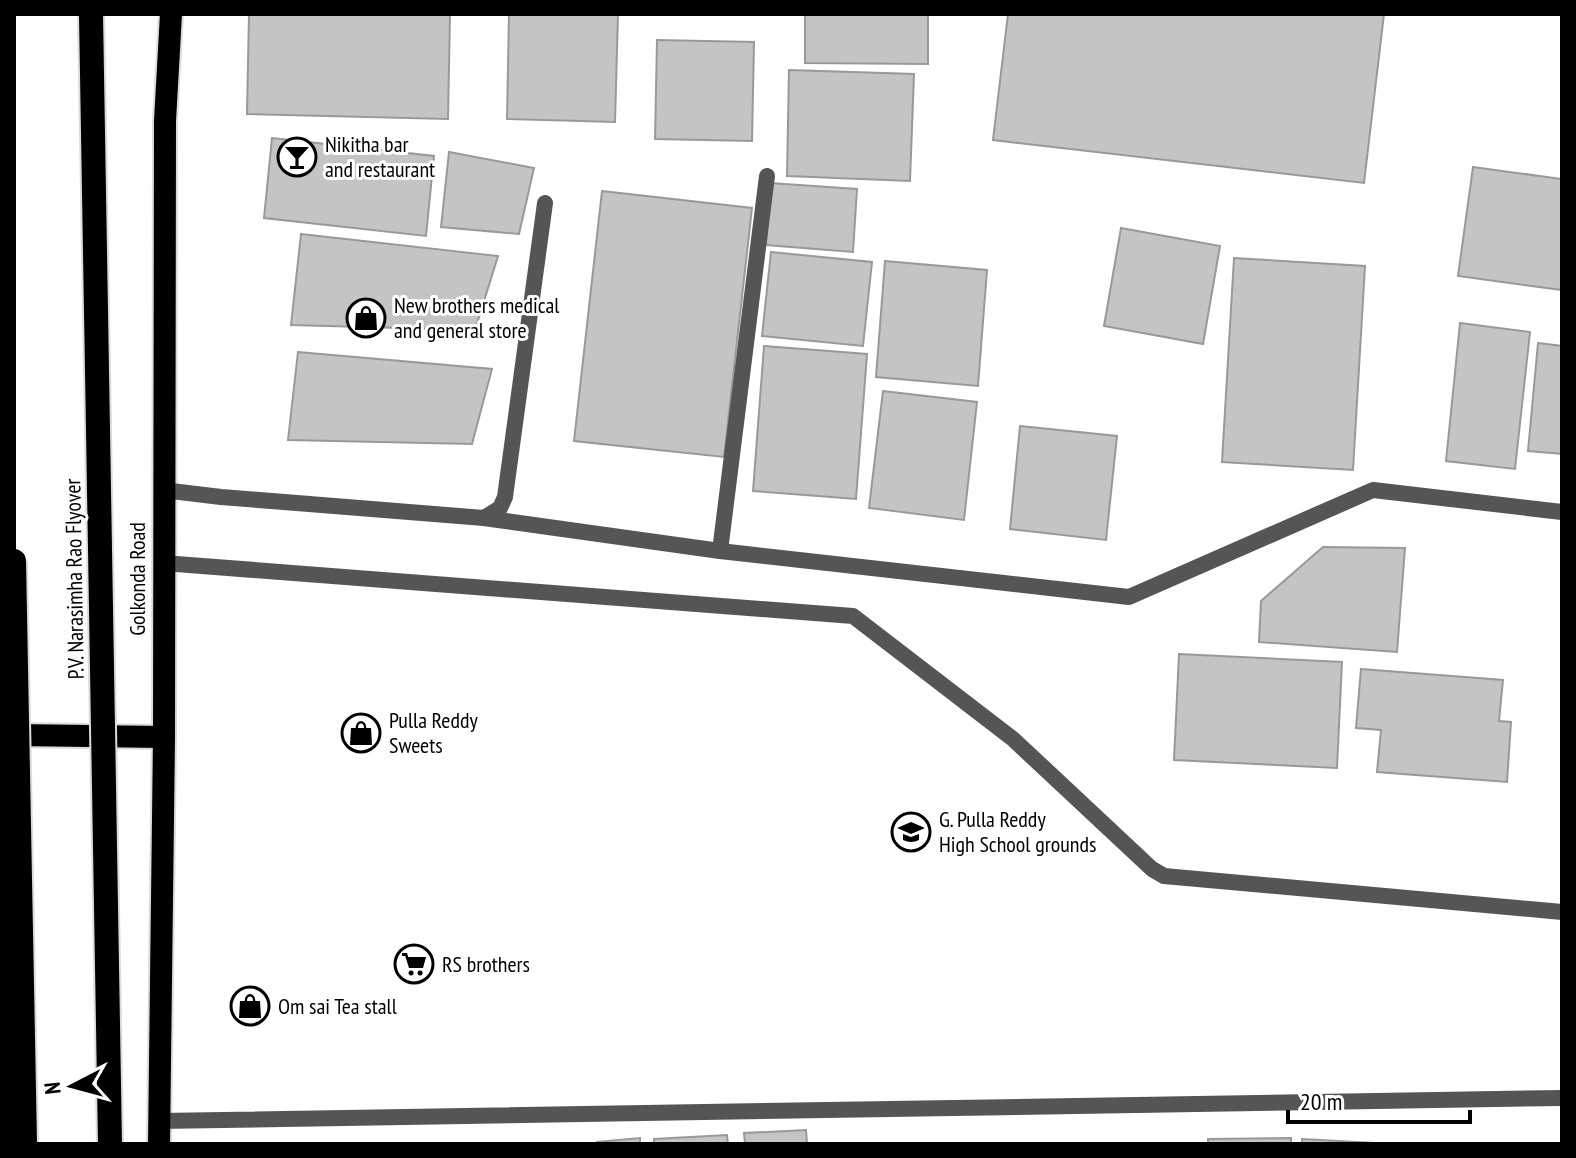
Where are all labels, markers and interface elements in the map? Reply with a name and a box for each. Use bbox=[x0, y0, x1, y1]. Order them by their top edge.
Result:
place label: Nikitha bar and restaurant bbox=[325, 130, 435, 183]
bar icon: Nikitha bar and restaurant bbox=[276, 136, 318, 178]
place label: New brothers medical and general store bbox=[394, 291, 560, 344]
shop icon: New brothers medical and general store bbox=[345, 297, 387, 339]
street label: P.V. Narasimha Rao Flyover bbox=[58, 478, 90, 680]
street label: Golkonda Road bbox=[123, 522, 151, 636]
place label: Pulla Reddy Sweets bbox=[389, 706, 478, 759]
shop icon: Pulla Reddy Sweets bbox=[340, 712, 382, 754]
place label: G. Pulla Reddy High School grounds bbox=[939, 805, 1096, 858]
school or university icon: G. Pulla Reddy High School grounds bbox=[890, 811, 932, 853]
supermarket icon: RS brothers bbox=[393, 943, 435, 985]
place label: RS brothers bbox=[442, 950, 530, 978]
shop icon: Om sai Tea stall bbox=[229, 985, 271, 1027]
place label: Om sai Tea stall bbox=[278, 992, 398, 1020]
north arrow bbox=[32, 1046, 112, 1126]
scale bar bbox=[1288, 1074, 1470, 1124]
text: N bbox=[38, 1081, 67, 1095]
text: 20 m bbox=[1300, 1086, 1342, 1117]

